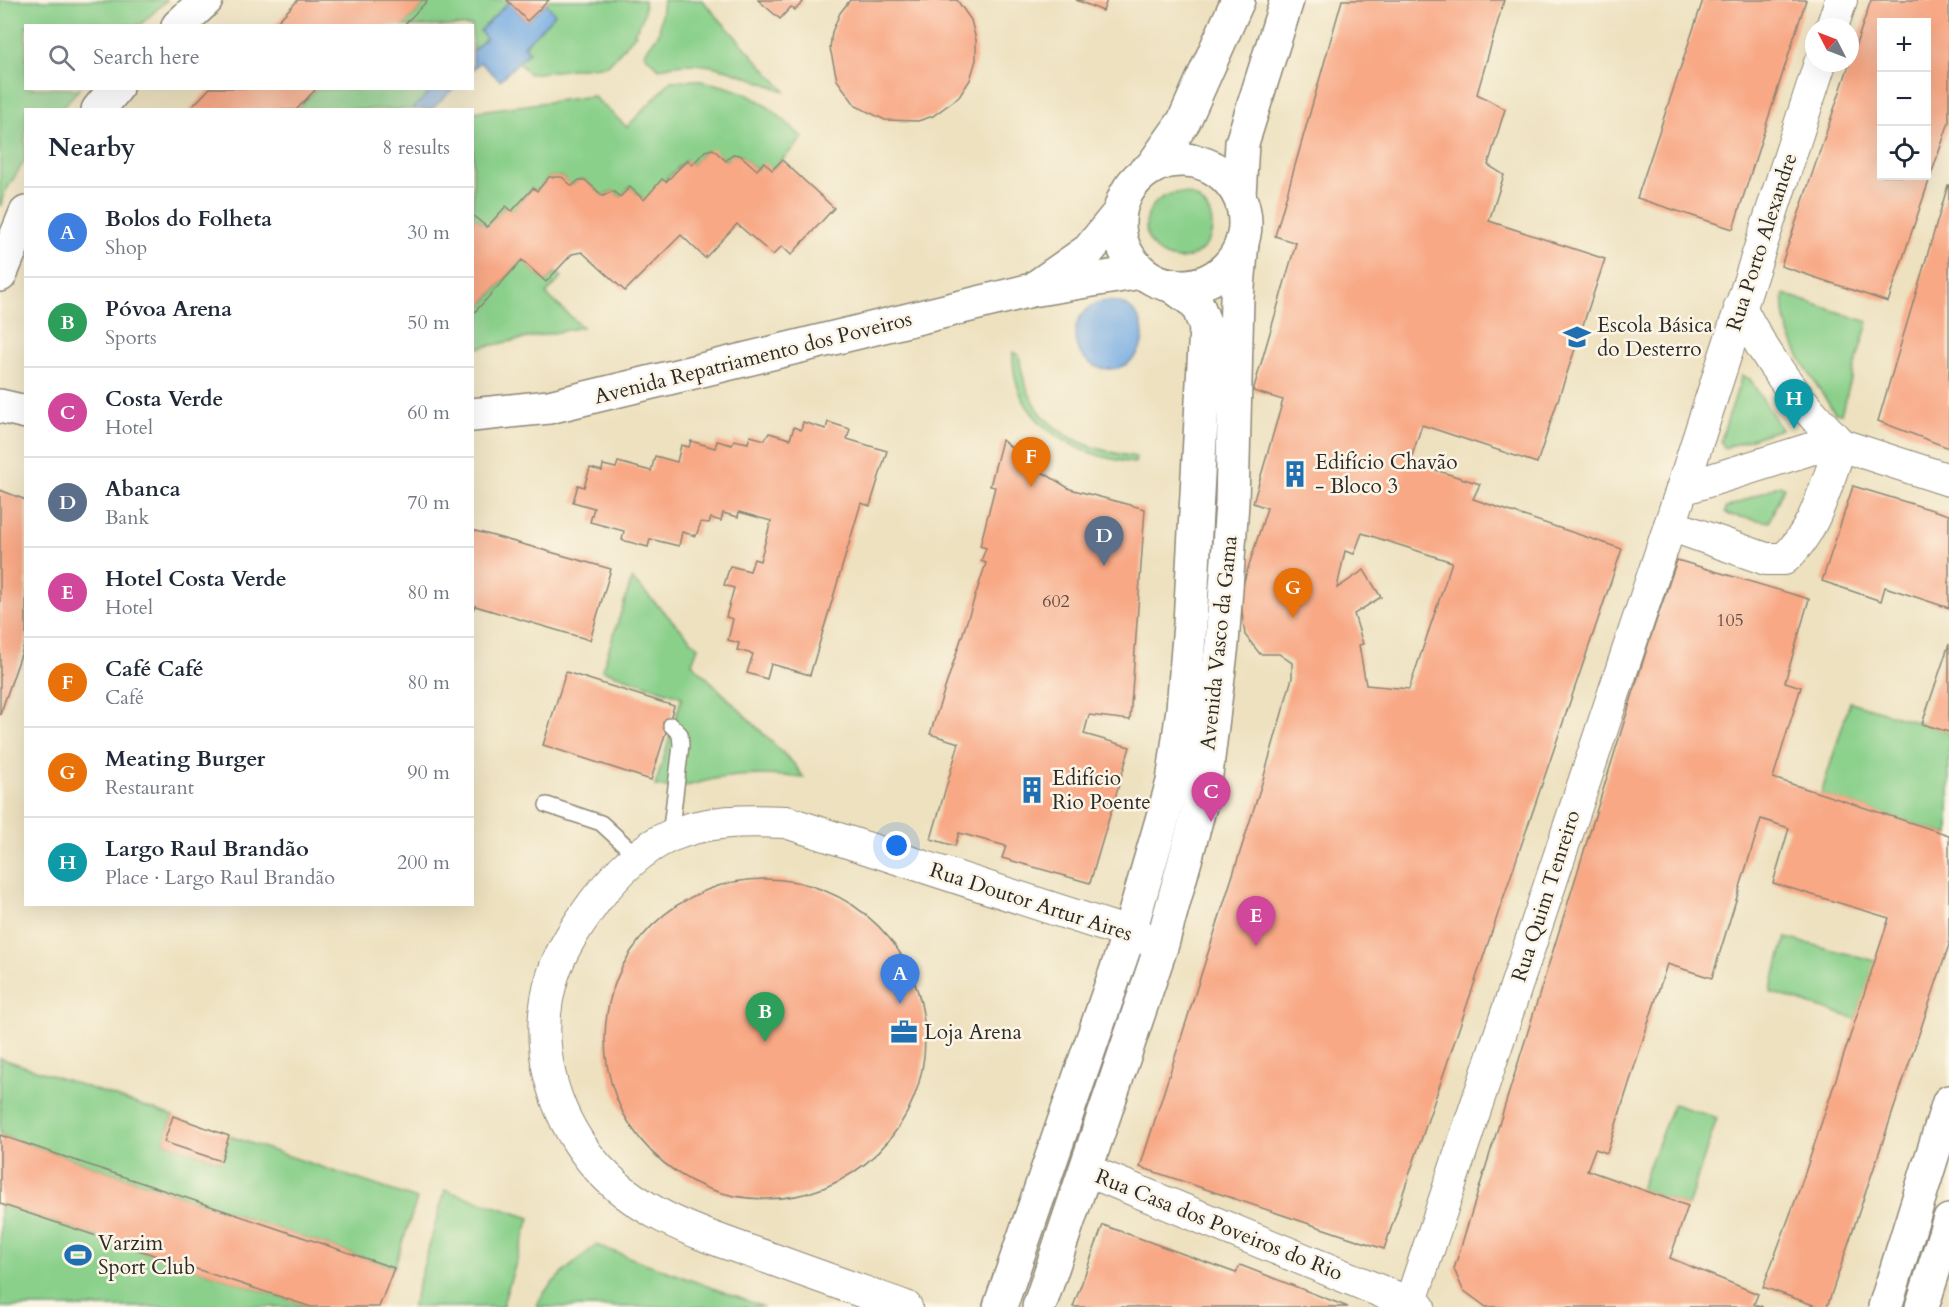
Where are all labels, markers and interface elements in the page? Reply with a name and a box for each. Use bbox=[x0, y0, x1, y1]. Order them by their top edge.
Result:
north arrow bbox=[1805, 18, 1859, 72]
map controls bbox=[1877, 18, 1931, 180]
button: + bbox=[1877, 18, 1931, 72]
search box bbox=[24, 24, 474, 90]
icon: search bbox=[45, 41, 78, 74]
text: Search here bbox=[93, 42, 200, 72]
button: − bbox=[1877, 72, 1931, 126]
button: locate bbox=[1877, 126, 1931, 180]
text: Nearby bbox=[48, 130, 136, 165]
text: 8 results bbox=[382, 134, 450, 161]
street label: Rua Porto Alexandre bbox=[1720, 149, 1804, 335]
text: Bolos do Folheta bbox=[105, 204, 272, 234]
text: A bbox=[60, 219, 75, 246]
text: 30 m bbox=[407, 219, 450, 246]
text: Shop bbox=[105, 234, 147, 261]
text: Póvoa Arena bbox=[105, 294, 232, 324]
street label: Avenida Repatriamento dos Poveiros bbox=[591, 304, 915, 412]
text: B bbox=[60, 309, 75, 336]
text: 50 m bbox=[407, 309, 450, 336]
place label: Escola Básica do Desterro bbox=[1597, 311, 1713, 364]
school or university icon: Escola Básica do Desterro bbox=[1562, 322, 1592, 352]
text: Sports bbox=[105, 324, 157, 351]
pin: H bbox=[1774, 380, 1814, 429]
text: Costa Verde bbox=[105, 384, 223, 414]
text: C bbox=[60, 399, 75, 426]
text: 60 m bbox=[407, 399, 450, 426]
text: Hotel bbox=[105, 414, 153, 441]
pin: F bbox=[1012, 438, 1050, 487]
place label: Edifício Chavão - Bloco 3 bbox=[1315, 448, 1458, 501]
building icon: Edifício Chavão - Bloco 3 bbox=[1280, 459, 1310, 489]
text: Abanca bbox=[105, 474, 181, 504]
text: D bbox=[59, 489, 76, 516]
text: 70 m bbox=[407, 489, 450, 516]
text: Bank bbox=[105, 504, 149, 531]
pin: D bbox=[1084, 516, 1124, 566]
street label: Avenida Vasco da Gama bbox=[1193, 534, 1245, 752]
text: Hotel Costa Verde bbox=[105, 564, 287, 594]
pin: G bbox=[1274, 568, 1312, 618]
text: E bbox=[61, 579, 74, 606]
text: 80 m bbox=[407, 579, 450, 606]
house number: 602 bbox=[1042, 589, 1070, 614]
text: Hotel bbox=[105, 594, 153, 621]
house number: 105 bbox=[1716, 608, 1744, 633]
text: Café Café bbox=[105, 654, 204, 684]
text: F bbox=[62, 669, 73, 696]
text: 80 m bbox=[407, 669, 450, 696]
text: Café bbox=[105, 684, 144, 711]
text: Meating Burger bbox=[105, 744, 265, 774]
text: G bbox=[59, 759, 76, 786]
text: 90 m bbox=[407, 759, 450, 786]
place label: Edifício Rio Poente bbox=[1052, 764, 1151, 817]
pin: C bbox=[1192, 772, 1230, 822]
text: Restaurant bbox=[105, 774, 194, 801]
building icon: Edifício Rio Poente bbox=[1017, 775, 1047, 805]
street label: Rua Quim Tenreiro bbox=[1505, 807, 1587, 985]
your location bbox=[882, 831, 911, 860]
text: Largo Raul Brandão bbox=[105, 834, 309, 864]
text: H bbox=[59, 849, 76, 876]
text: 200 m bbox=[397, 849, 450, 876]
street label: Rua Doutor Artur Aires bbox=[926, 856, 1136, 948]
text: Place · Largo Raul Brandão bbox=[105, 864, 335, 891]
pin: E bbox=[1236, 896, 1276, 946]
pin: A bbox=[880, 954, 920, 1004]
pin: B bbox=[746, 992, 784, 1042]
office icon: Loja Arena bbox=[889, 1017, 919, 1047]
place label: Loja Arena bbox=[924, 1018, 1022, 1047]
street label: Rua Casa dos Poveiros do Rio bbox=[1091, 1162, 1347, 1288]
place label: Varzim Sport Club bbox=[98, 1229, 195, 1282]
sports icon: Varzim Sport Club bbox=[63, 1240, 93, 1270]

